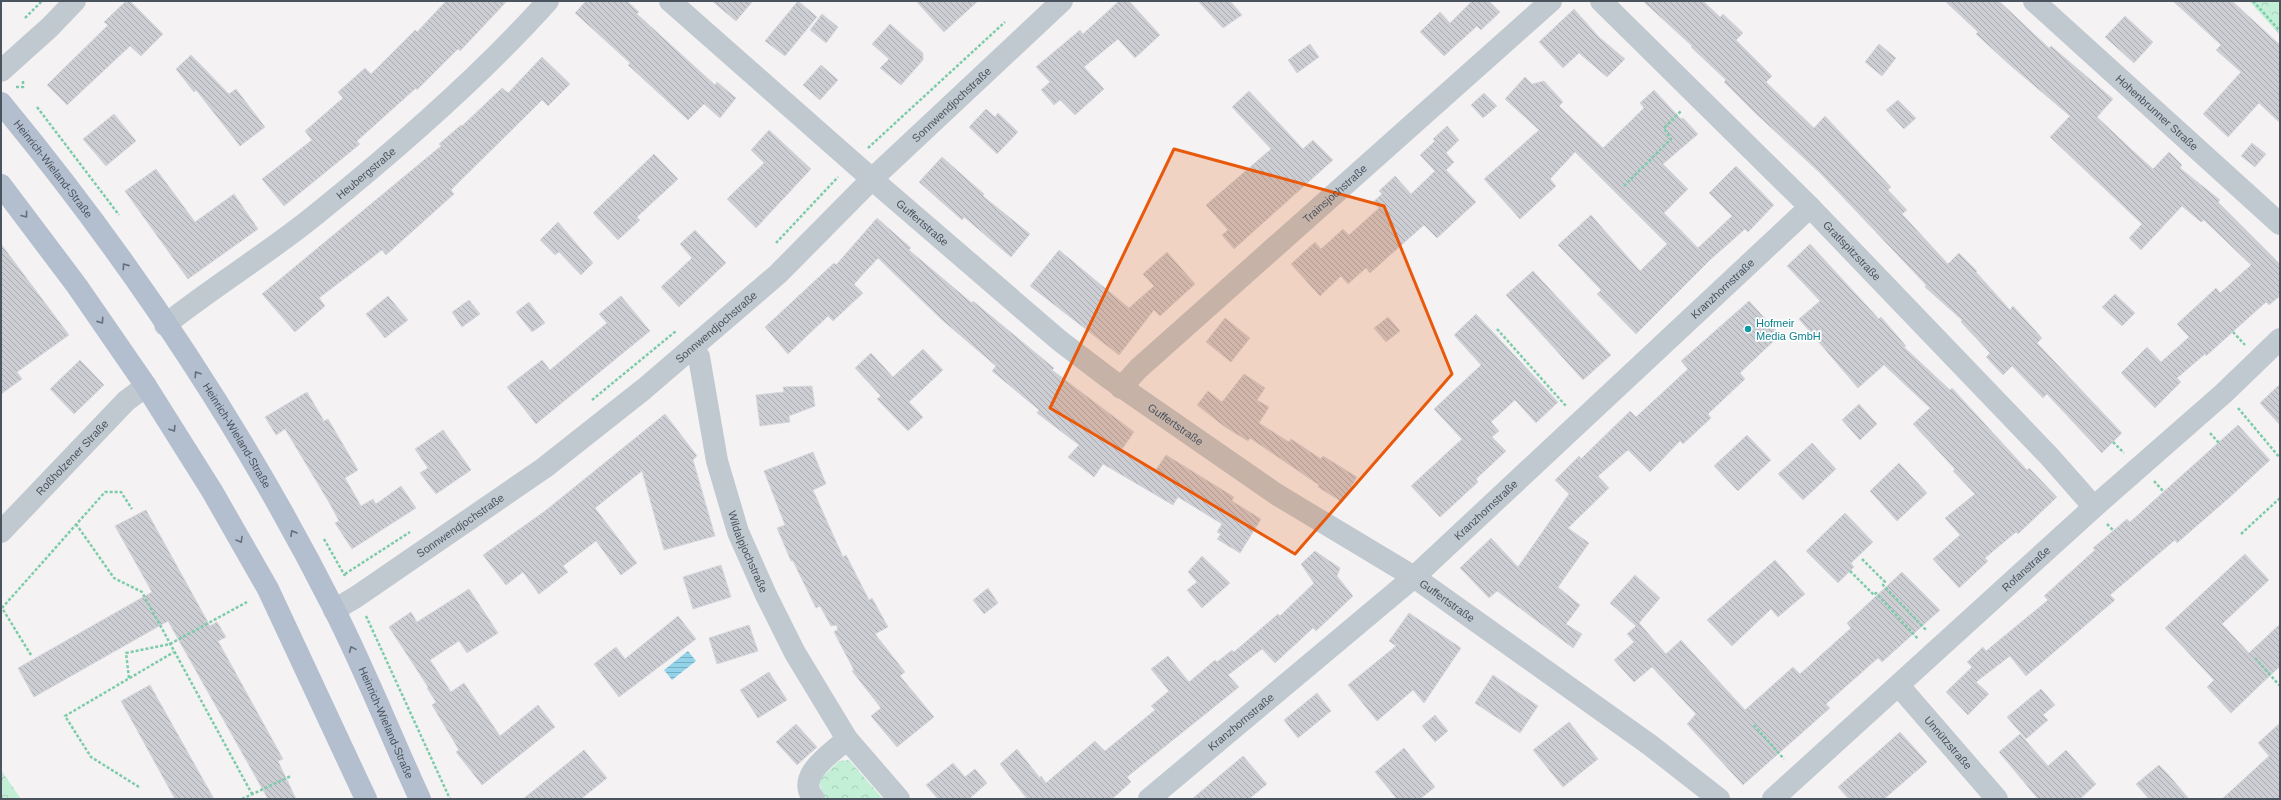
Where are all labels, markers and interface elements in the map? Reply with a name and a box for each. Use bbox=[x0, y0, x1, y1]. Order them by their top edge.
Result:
street label: Sonnwendjochstraße bbox=[910, 65, 993, 144]
street label: Hohenbrunner Straße bbox=[2113, 72, 2200, 153]
street label: Heinrich-Wieland-Straße bbox=[11, 118, 95, 220]
street label: Heubergstraße bbox=[334, 145, 398, 201]
street label: Trainsjochstraße bbox=[1300, 162, 1369, 225]
street label: Guffertstraße bbox=[894, 197, 951, 248]
one-way arrow bbox=[20, 211, 27, 218]
street label: Gratlspitzstraße bbox=[1821, 218, 1883, 283]
street label: Kranzhornstraße bbox=[1689, 256, 1757, 321]
one-way arrow bbox=[123, 263, 130, 270]
street label: Sonnwendjochstraße bbox=[673, 289, 759, 365]
one-way arrow bbox=[96, 316, 103, 323]
place label: Hofmeir Media GmbH bbox=[1756, 317, 1821, 342]
marker: Hofmeir Media GmbH bbox=[1743, 324, 1753, 334]
one-way arrow bbox=[194, 371, 202, 378]
street label: Heinrich-Wieland-Straße bbox=[200, 381, 273, 490]
street label: Guffertstraße bbox=[1146, 401, 1206, 448]
street label: Roßholzener Straße bbox=[34, 417, 111, 498]
one-way arrow bbox=[168, 425, 176, 432]
street label: Kranzhornstraße bbox=[1452, 478, 1520, 542]
street label: Sonnwendjochstraße bbox=[414, 491, 506, 560]
street label: Wildalpjochstraße bbox=[726, 509, 770, 594]
one-way arrow bbox=[290, 530, 297, 537]
one-way arrow bbox=[235, 536, 243, 543]
street label: Rofanstraße bbox=[2000, 544, 2052, 594]
street label: Guffertstraße bbox=[1417, 577, 1477, 624]
one-way arrow bbox=[349, 645, 357, 653]
street label: Heinrich-Wieland-Straße bbox=[356, 665, 416, 780]
street label: Kranzhornstraße bbox=[1206, 691, 1276, 753]
street label: Unnützstraße bbox=[1922, 714, 1974, 772]

